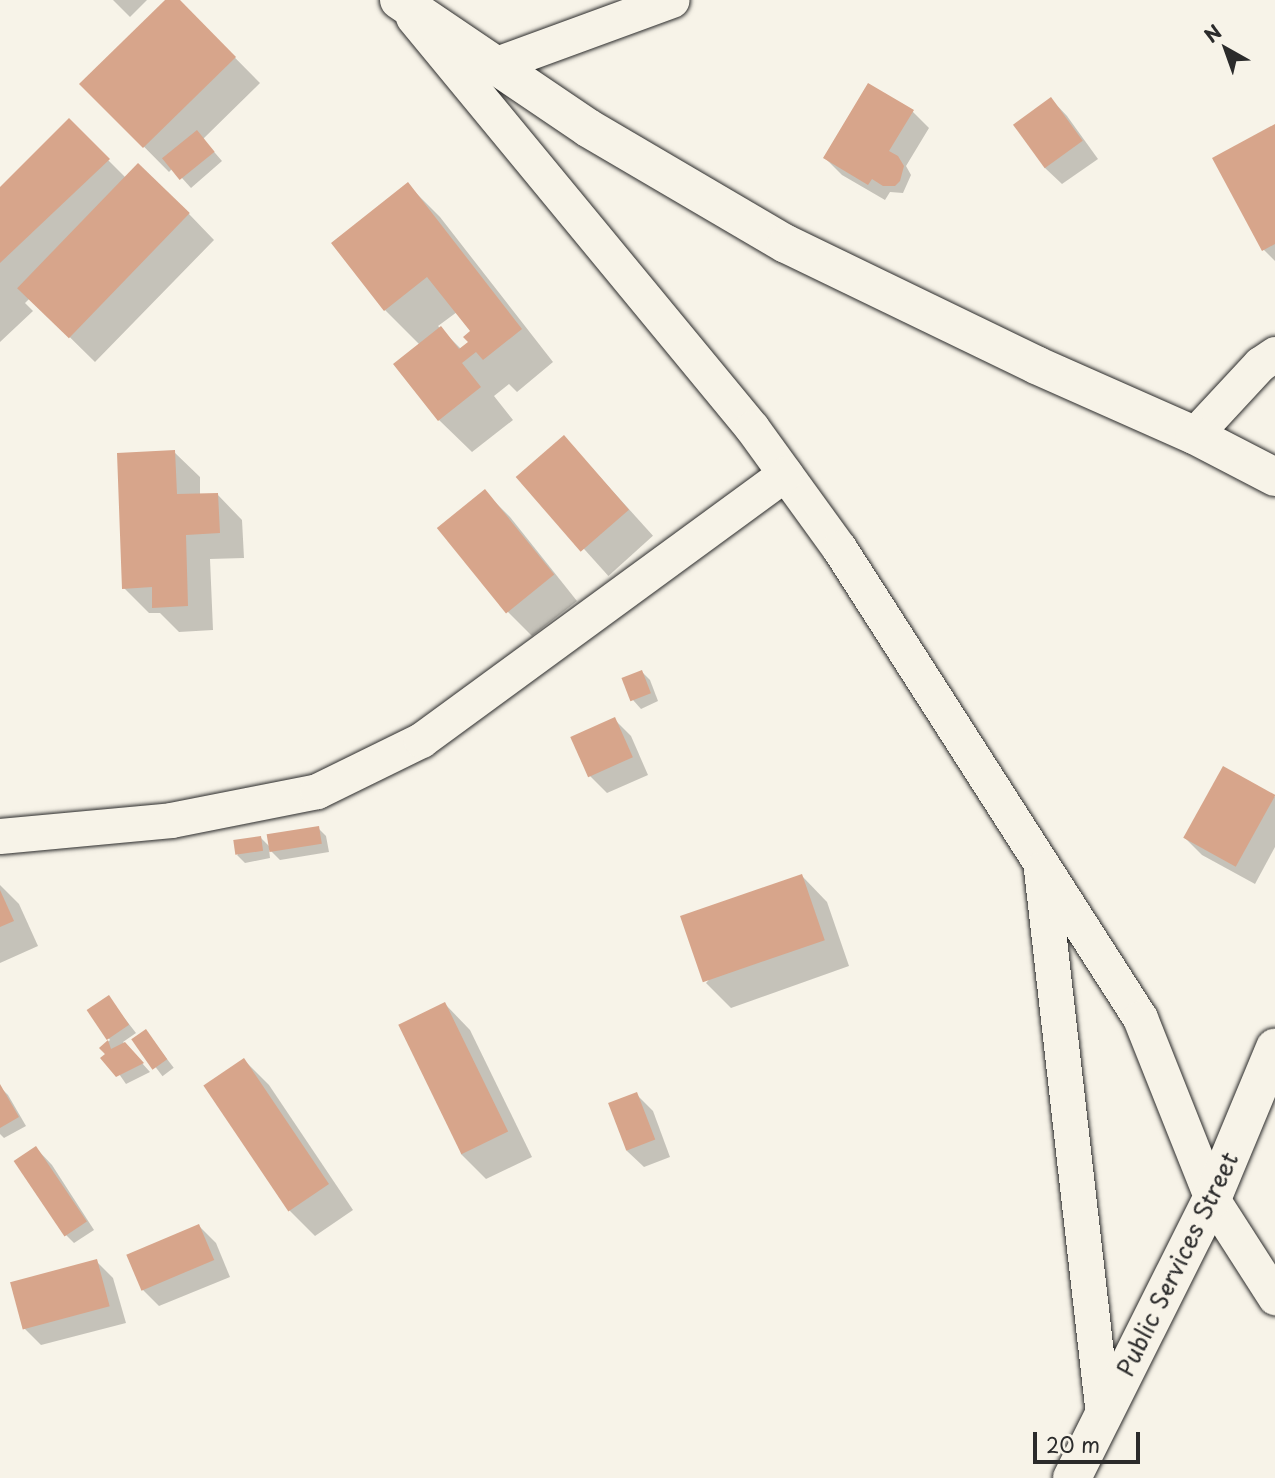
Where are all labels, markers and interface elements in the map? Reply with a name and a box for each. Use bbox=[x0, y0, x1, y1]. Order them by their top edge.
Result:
north arrow bbox=[1191, 14, 1261, 84]
text: N bbox=[1198, 17, 1227, 48]
street label: Public Services Street bbox=[1110, 1147, 1244, 1381]
scale bar bbox=[1037, 1418, 1144, 1462]
text: 20 m bbox=[1046, 1428, 1100, 1460]

